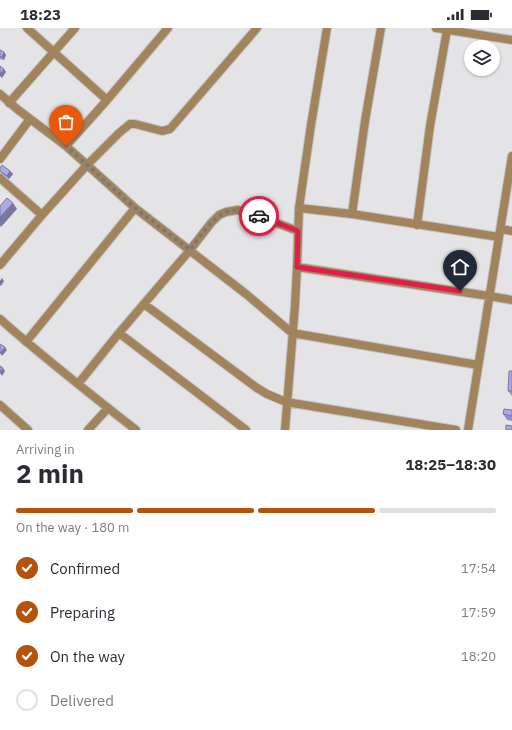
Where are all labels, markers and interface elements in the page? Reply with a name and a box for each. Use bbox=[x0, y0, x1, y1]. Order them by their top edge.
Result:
text: 18:23 bbox=[20, 5, 61, 24]
map controls bbox=[464, 40, 500, 76]
button: layers bbox=[464, 40, 500, 76]
pin bbox=[49, 105, 83, 146]
icon: bag bbox=[55, 111, 77, 133]
courier bbox=[239, 196, 279, 236]
icon: car bbox=[248, 205, 270, 227]
pin bbox=[443, 250, 477, 291]
icon: home bbox=[449, 256, 471, 278]
text: Arriving in bbox=[16, 441, 75, 458]
text: 18:25–18:30 bbox=[405, 455, 496, 474]
text: 2 min bbox=[16, 456, 84, 490]
text: On the way · 180 m bbox=[16, 519, 129, 536]
icon: check bbox=[16, 557, 38, 579]
text: Confirmed bbox=[50, 559, 120, 578]
text: 17:54 bbox=[461, 560, 496, 577]
icon: check bbox=[16, 601, 38, 623]
text: Preparing bbox=[50, 603, 115, 622]
text: 17:59 bbox=[461, 604, 496, 621]
icon: check bbox=[16, 645, 38, 667]
text: On the way bbox=[50, 647, 125, 666]
text: 18:20 bbox=[461, 648, 496, 665]
text: Delivered bbox=[50, 691, 114, 710]

